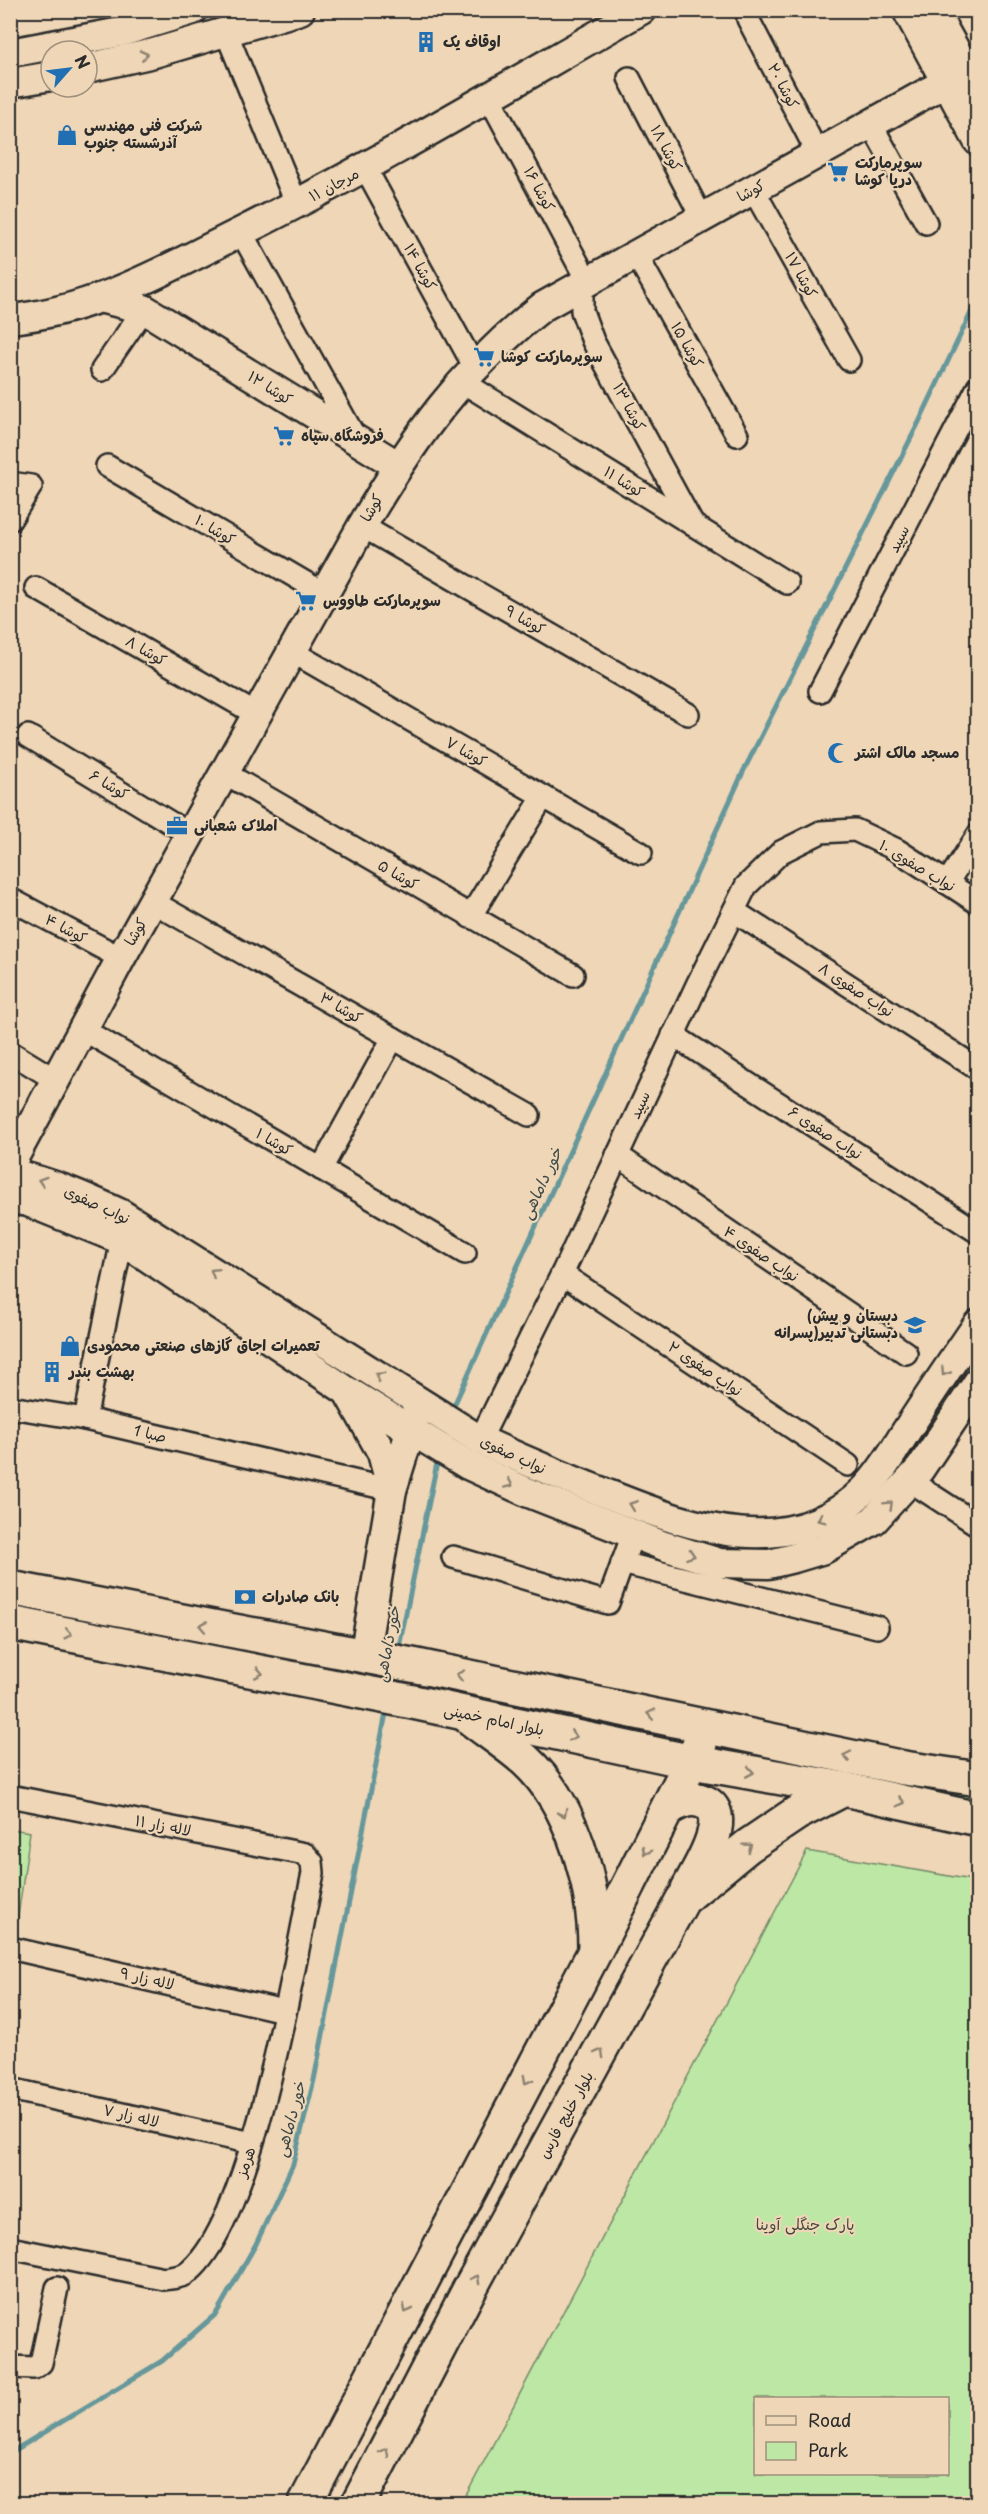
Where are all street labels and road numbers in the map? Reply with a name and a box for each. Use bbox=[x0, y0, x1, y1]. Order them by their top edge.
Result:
street label: کوشا ۲۰ bbox=[763, 58, 806, 112]
street label: کوشا ۱۸ bbox=[645, 120, 689, 175]
street label: مرجان ۱۱ bbox=[304, 161, 362, 206]
street label: کوشا ۱۶ bbox=[519, 162, 562, 215]
street label: کوشا bbox=[732, 173, 768, 207]
street label: کوشا ۱۴ bbox=[399, 239, 444, 294]
street label: کوشا ۱۷ bbox=[780, 247, 824, 302]
street label: کوشا ۱۵ bbox=[666, 317, 710, 372]
street label: کوشا ۱۲ bbox=[244, 364, 298, 410]
street label: کوشا ۱۳ bbox=[608, 378, 653, 434]
street label: کوشا ۱۱ bbox=[600, 459, 650, 502]
street label: کوشا bbox=[354, 489, 388, 526]
street label: کوشا ۱۰ bbox=[191, 507, 241, 550]
street label: سپید bbox=[881, 520, 914, 556]
street label: کوشا ۹ bbox=[501, 598, 550, 639]
street label: کوشا ۸ bbox=[122, 629, 172, 671]
street label: کوشا ۷ bbox=[442, 730, 492, 772]
street label: کوشا ۶ bbox=[85, 763, 134, 805]
street label: نواب صفوی ۱۰ bbox=[875, 833, 960, 897]
street label: کوشا ۵ bbox=[374, 853, 424, 895]
street label: کوشا ۴ bbox=[41, 907, 92, 948]
street label: کوشا bbox=[118, 913, 152, 950]
street label: نواب صفوی ۸ bbox=[815, 956, 899, 1022]
street label: کوشا ۳ bbox=[316, 985, 367, 1028]
street label: سپید bbox=[622, 1087, 655, 1122]
street label: نواب صفوی ۶ bbox=[784, 1099, 867, 1164]
street label: کوشا ۱ bbox=[252, 1121, 297, 1160]
street label: نواب صفوی bbox=[61, 1178, 134, 1229]
street label: نواب صفوی ۴ bbox=[720, 1219, 804, 1286]
street label: نواب صفوی ۲ bbox=[664, 1334, 748, 1401]
street label: صبا 1 bbox=[132, 1418, 169, 1447]
street label: نواب صفوی bbox=[477, 1428, 550, 1479]
street label: بلوار امام خمینی bbox=[442, 1697, 546, 1741]
street label: لاله زار ۱۱ bbox=[133, 1808, 193, 1841]
street label: لاله زار ۹ bbox=[118, 1960, 177, 1995]
street label: بلوار خلیج فارس bbox=[531, 2066, 598, 2162]
street label: لاله زار ۷ bbox=[101, 2097, 161, 2132]
street label: هرمز bbox=[228, 2143, 260, 2182]

